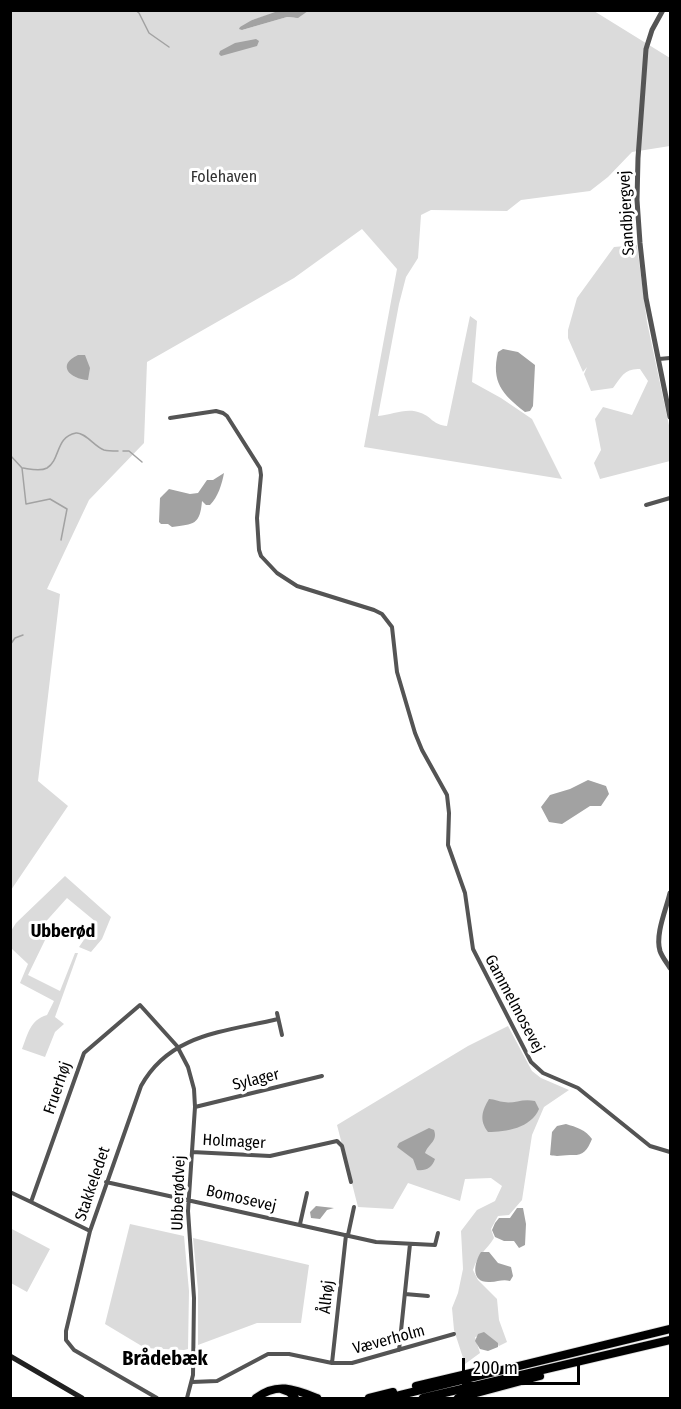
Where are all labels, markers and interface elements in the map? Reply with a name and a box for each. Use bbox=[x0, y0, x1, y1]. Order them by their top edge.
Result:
park label: Folehaven bbox=[191, 168, 257, 188]
street label: Sandbjergvej bbox=[615, 170, 639, 256]
district label: Ubberød bbox=[31, 921, 95, 943]
street label: Gammelmosevej bbox=[480, 952, 548, 1056]
street label: Fruerhøj bbox=[40, 1059, 76, 1117]
street label: Sylager bbox=[231, 1065, 281, 1095]
street label: Holmager bbox=[202, 1131, 266, 1153]
street label: Stakkeledet bbox=[71, 1144, 115, 1224]
street label: Ubberødvej bbox=[168, 1155, 190, 1231]
street label: Bomosevej bbox=[204, 1182, 278, 1216]
street label: Ålhøj bbox=[316, 1279, 338, 1315]
street label: Væverholm bbox=[351, 1321, 427, 1359]
scale bar bbox=[465, 1346, 584, 1384]
district label: Brådebæk bbox=[122, 1347, 208, 1371]
text: 200 m bbox=[473, 1357, 518, 1379]

